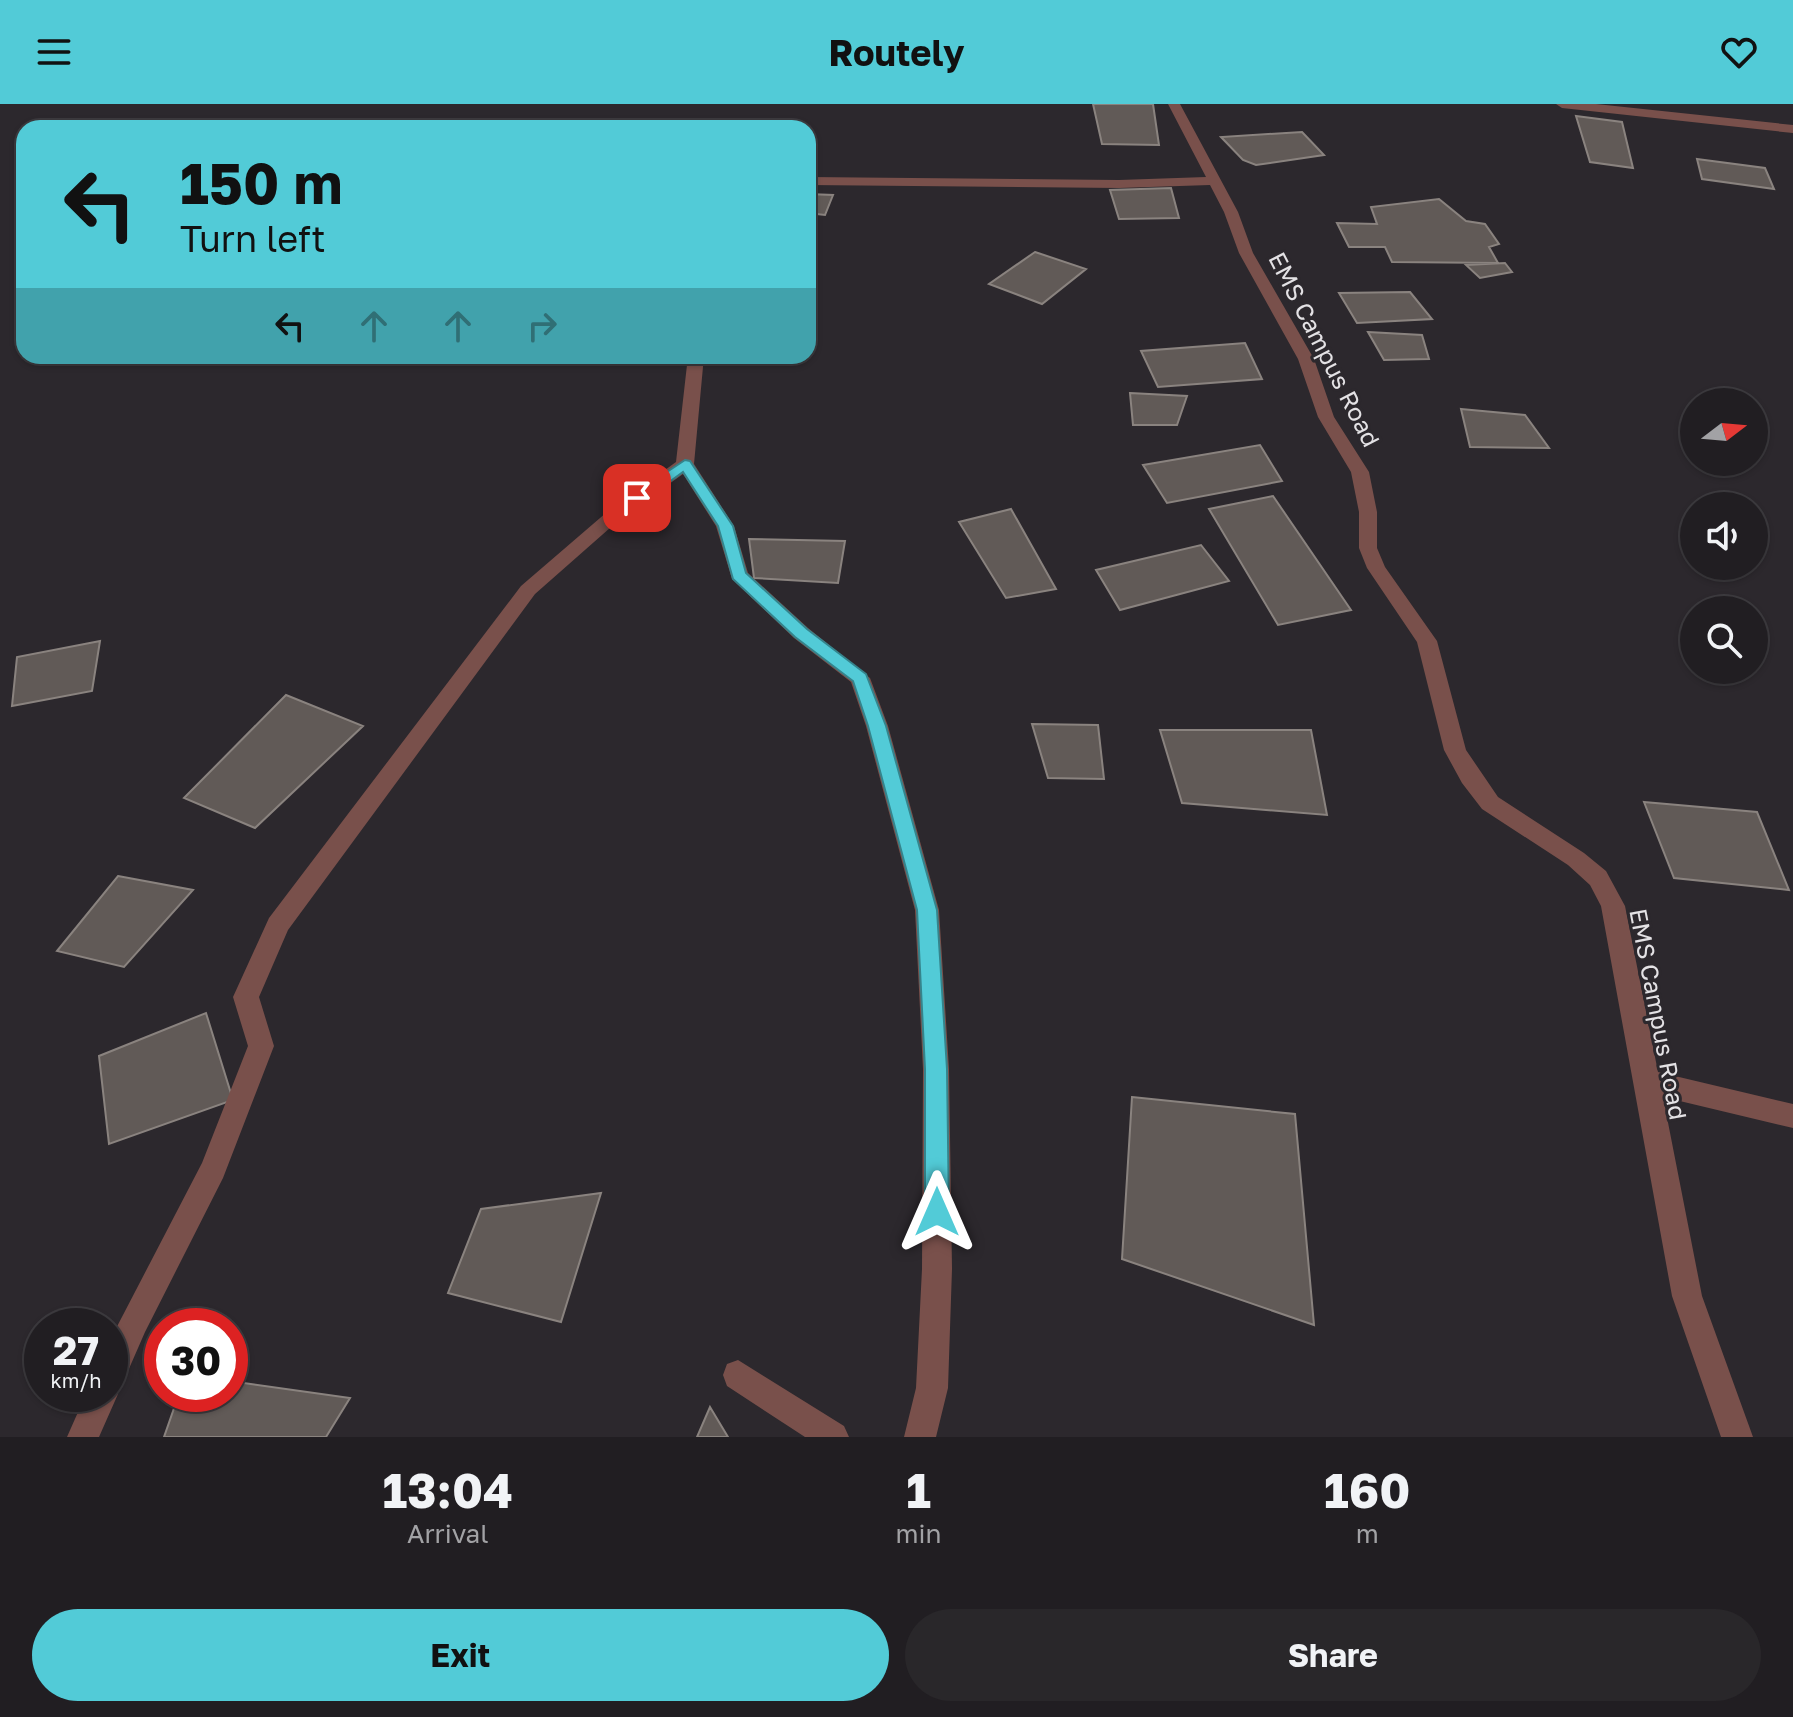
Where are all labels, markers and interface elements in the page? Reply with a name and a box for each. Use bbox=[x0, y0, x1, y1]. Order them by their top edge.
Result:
icon: menu bbox=[32, 30, 76, 74]
icon: heart bbox=[1717, 30, 1761, 74]
text: Routely bbox=[828, 31, 965, 74]
text: 150 m bbox=[180, 149, 342, 216]
icon: left bbox=[48, 152, 152, 256]
text: Turn left bbox=[180, 217, 326, 260]
street label: EMS Campus Road bbox=[1263, 247, 1387, 451]
icon: left bbox=[268, 304, 312, 348]
icon: ahead bbox=[352, 304, 396, 348]
icon: ahead bbox=[436, 304, 480, 348]
icon: right bbox=[520, 304, 564, 348]
north arrow bbox=[1680, 388, 1768, 476]
map controls bbox=[1680, 388, 1768, 684]
pin bbox=[603, 464, 671, 532]
icon: arrive bbox=[615, 476, 659, 520]
button: sound bbox=[1680, 492, 1768, 580]
button: search bbox=[1680, 596, 1768, 684]
street label: EMS Campus Road bbox=[1624, 906, 1694, 1122]
position arrow bbox=[895, 1170, 979, 1254]
speed limit sign: 30 bbox=[144, 1308, 248, 1412]
text: 27 bbox=[53, 1326, 99, 1374]
text: km/h bbox=[51, 1368, 101, 1392]
text: 13:04 bbox=[383, 1461, 513, 1519]
text: 1 bbox=[906, 1461, 931, 1519]
text: 160 bbox=[1324, 1461, 1410, 1519]
text: Arrival bbox=[407, 1518, 489, 1549]
text: min bbox=[896, 1518, 942, 1549]
text: m bbox=[1356, 1518, 1379, 1549]
button: Exit bbox=[32, 1609, 889, 1701]
button: Share bbox=[905, 1609, 1761, 1701]

